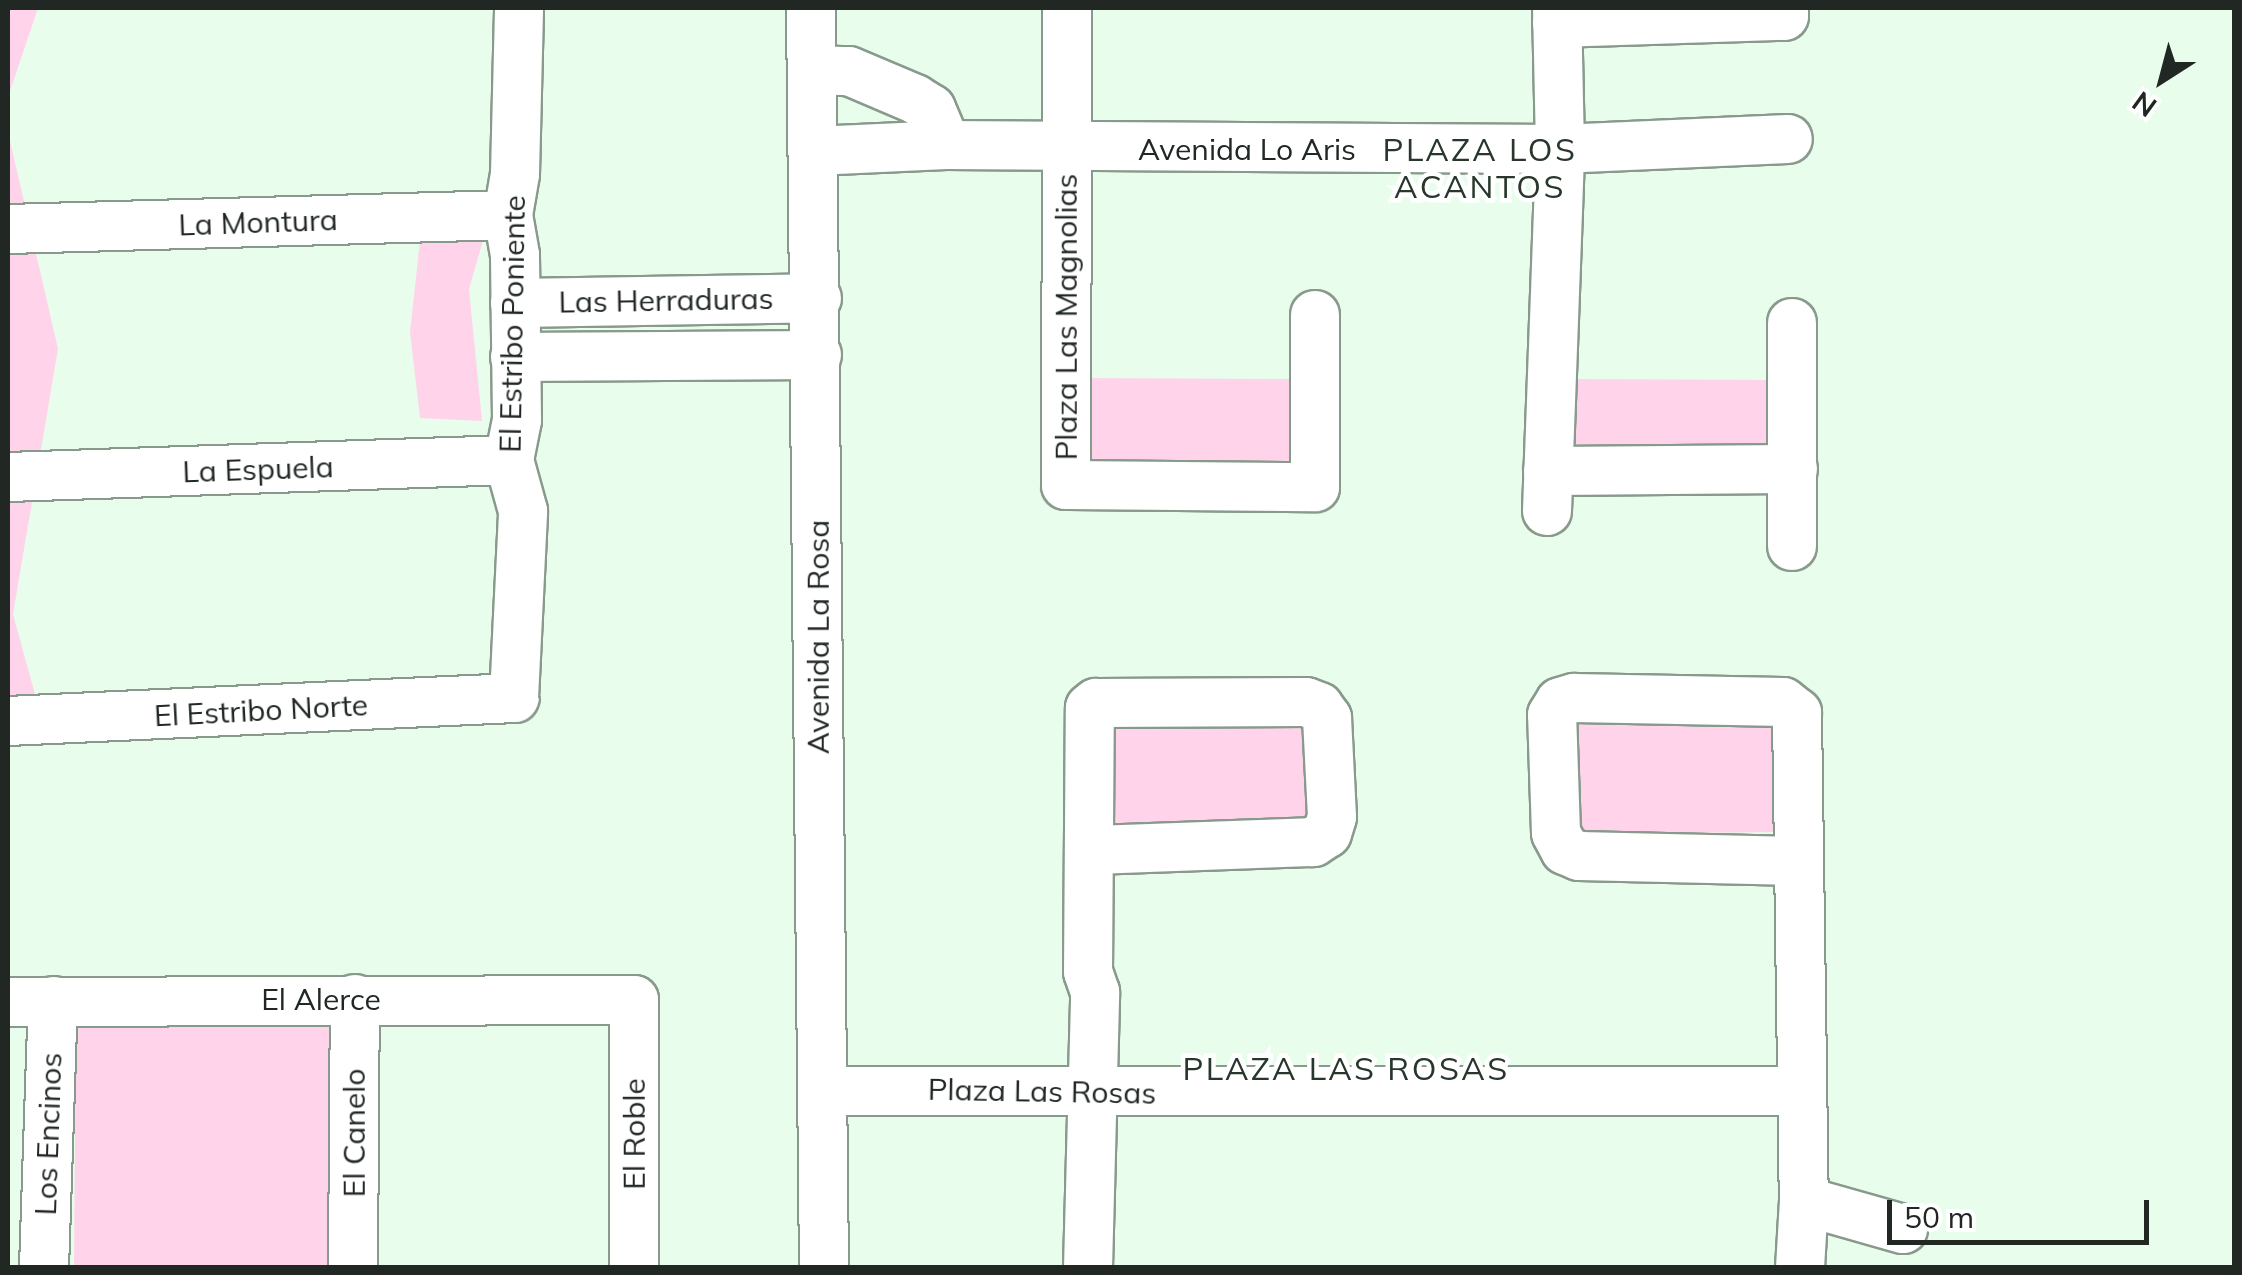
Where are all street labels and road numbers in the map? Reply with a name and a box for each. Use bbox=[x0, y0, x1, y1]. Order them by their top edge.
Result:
street label: Avenida Lo Aris bbox=[1138, 131, 1356, 167]
street label: Plaza Las Magnolias bbox=[1048, 174, 1084, 460]
street label: El Estribo Poniente bbox=[492, 195, 532, 453]
street label: La Montura bbox=[178, 201, 338, 243]
street label: Las Herraduras bbox=[558, 280, 774, 320]
street label: La Espuela bbox=[182, 448, 334, 490]
street label: Avenida La Rosa bbox=[800, 520, 836, 754]
street label: El Estribo Norte bbox=[153, 686, 369, 734]
street label: El Alerce bbox=[261, 981, 381, 1017]
street label: Los Encinos bbox=[27, 1052, 69, 1216]
street label: El Canelo bbox=[336, 1069, 372, 1197]
street label: Plaza Las Rosas bbox=[928, 1071, 1156, 1111]
street label: El Roble bbox=[616, 1078, 652, 1190]

